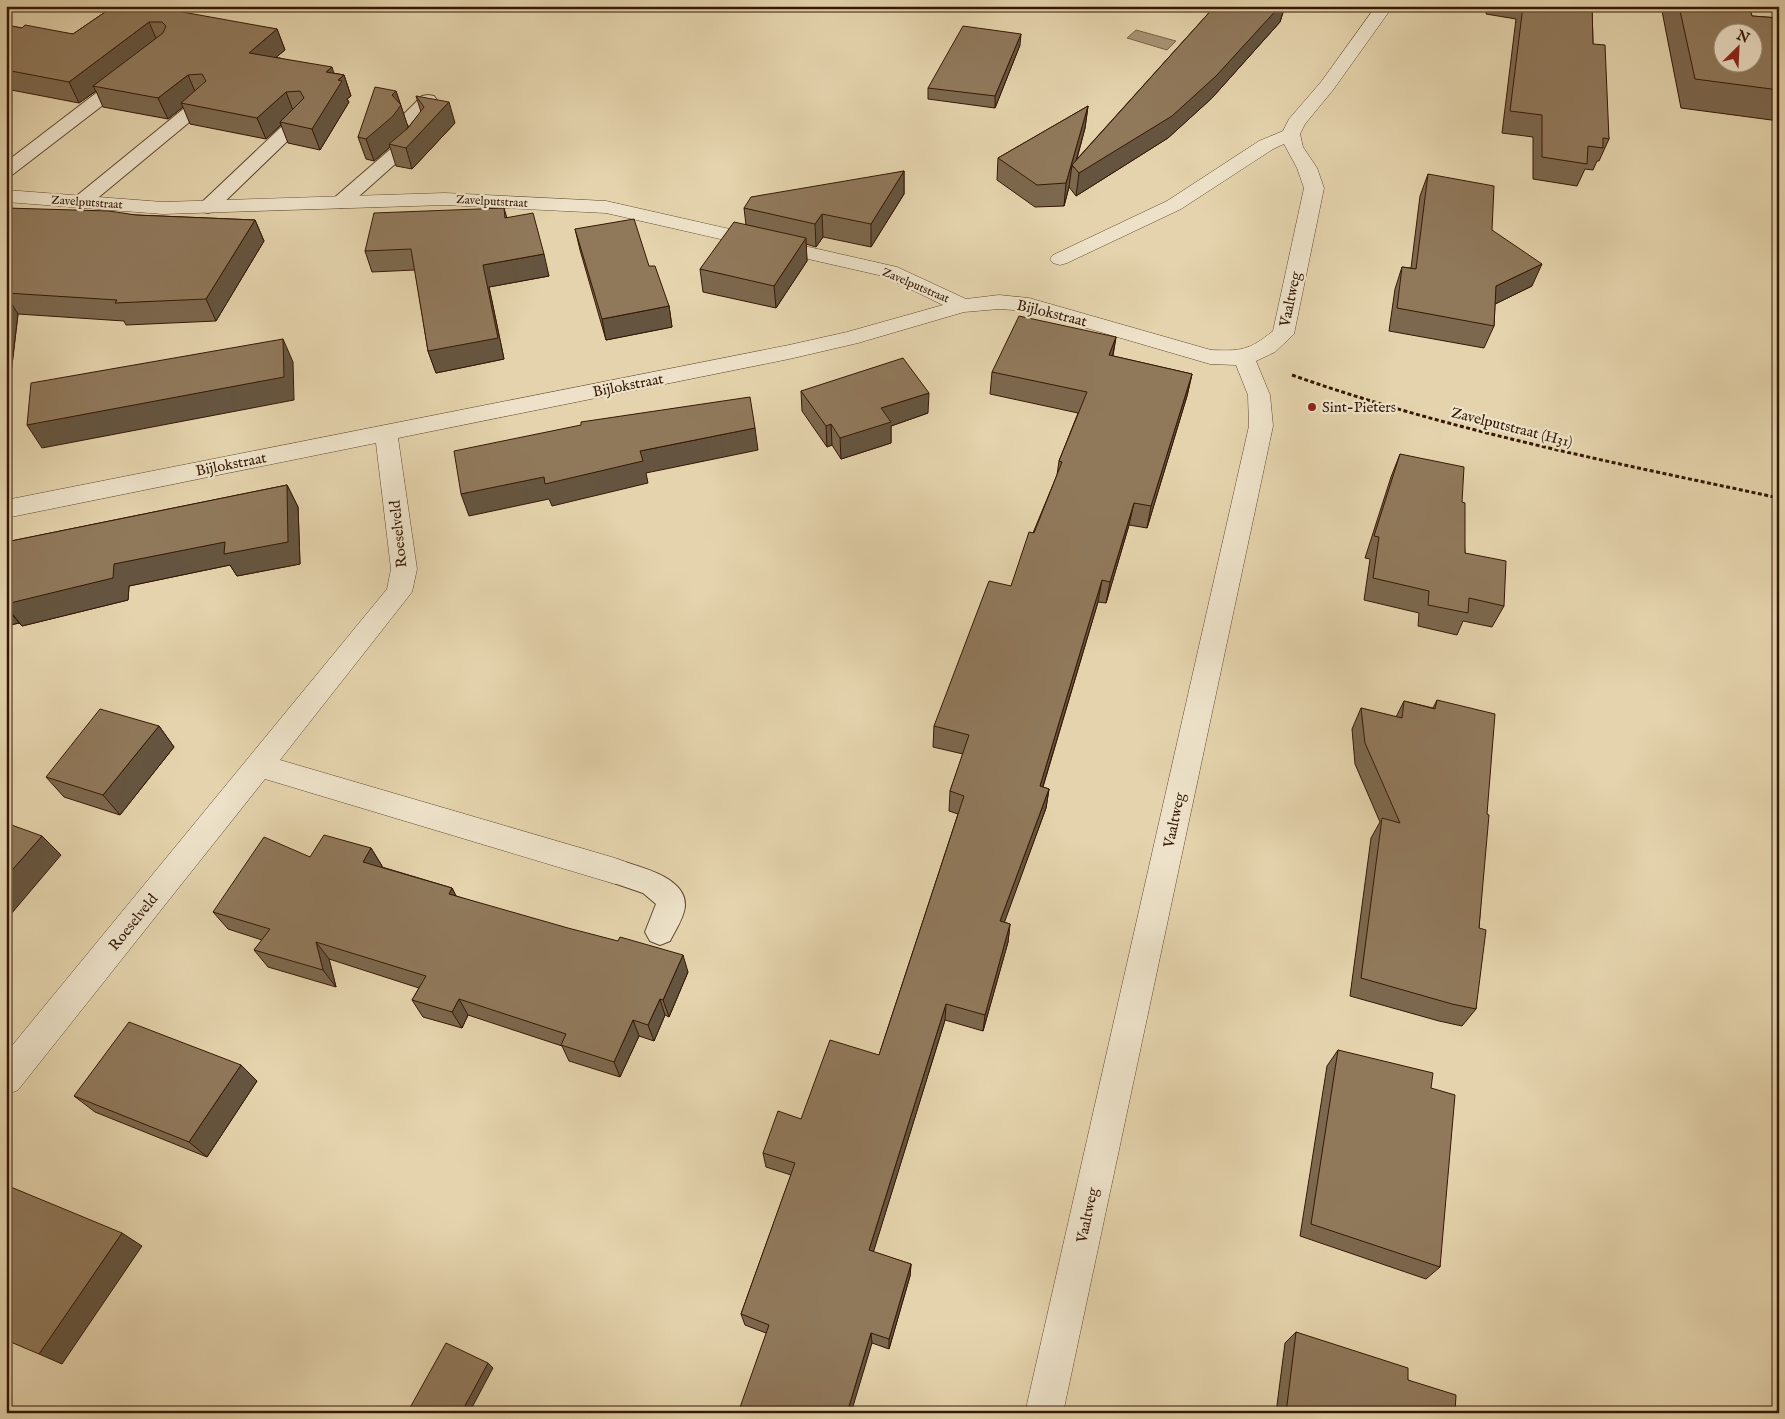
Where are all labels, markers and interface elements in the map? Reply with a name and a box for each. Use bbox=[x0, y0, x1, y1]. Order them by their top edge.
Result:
north arrow bbox=[1712, 22, 1762, 72]
text: N bbox=[1733, 26, 1752, 48]
street label: Zavelputstraat bbox=[456, 192, 528, 212]
street label: Zavelputstraat bbox=[51, 193, 123, 213]
street label: Zavelputstraat bbox=[880, 265, 952, 307]
street label: Vaaltweg bbox=[1275, 269, 1306, 329]
street label: Bijlokstraat bbox=[1015, 296, 1089, 331]
street label: Bijlokstraat bbox=[591, 369, 665, 402]
place label: Sint-Pieters bbox=[1322, 398, 1396, 417]
marker: Sint-Pieters bbox=[1306, 401, 1318, 413]
street label: Zavelputstraat (H31) bbox=[1449, 403, 1575, 452]
street label: Bijlokstraat bbox=[194, 448, 268, 481]
street label: Roeselveld bbox=[385, 498, 411, 569]
street label: Vaaltweg bbox=[1159, 790, 1190, 850]
street label: Roeselveld bbox=[105, 889, 163, 955]
street label: Vaaltweg bbox=[1072, 1185, 1103, 1245]

